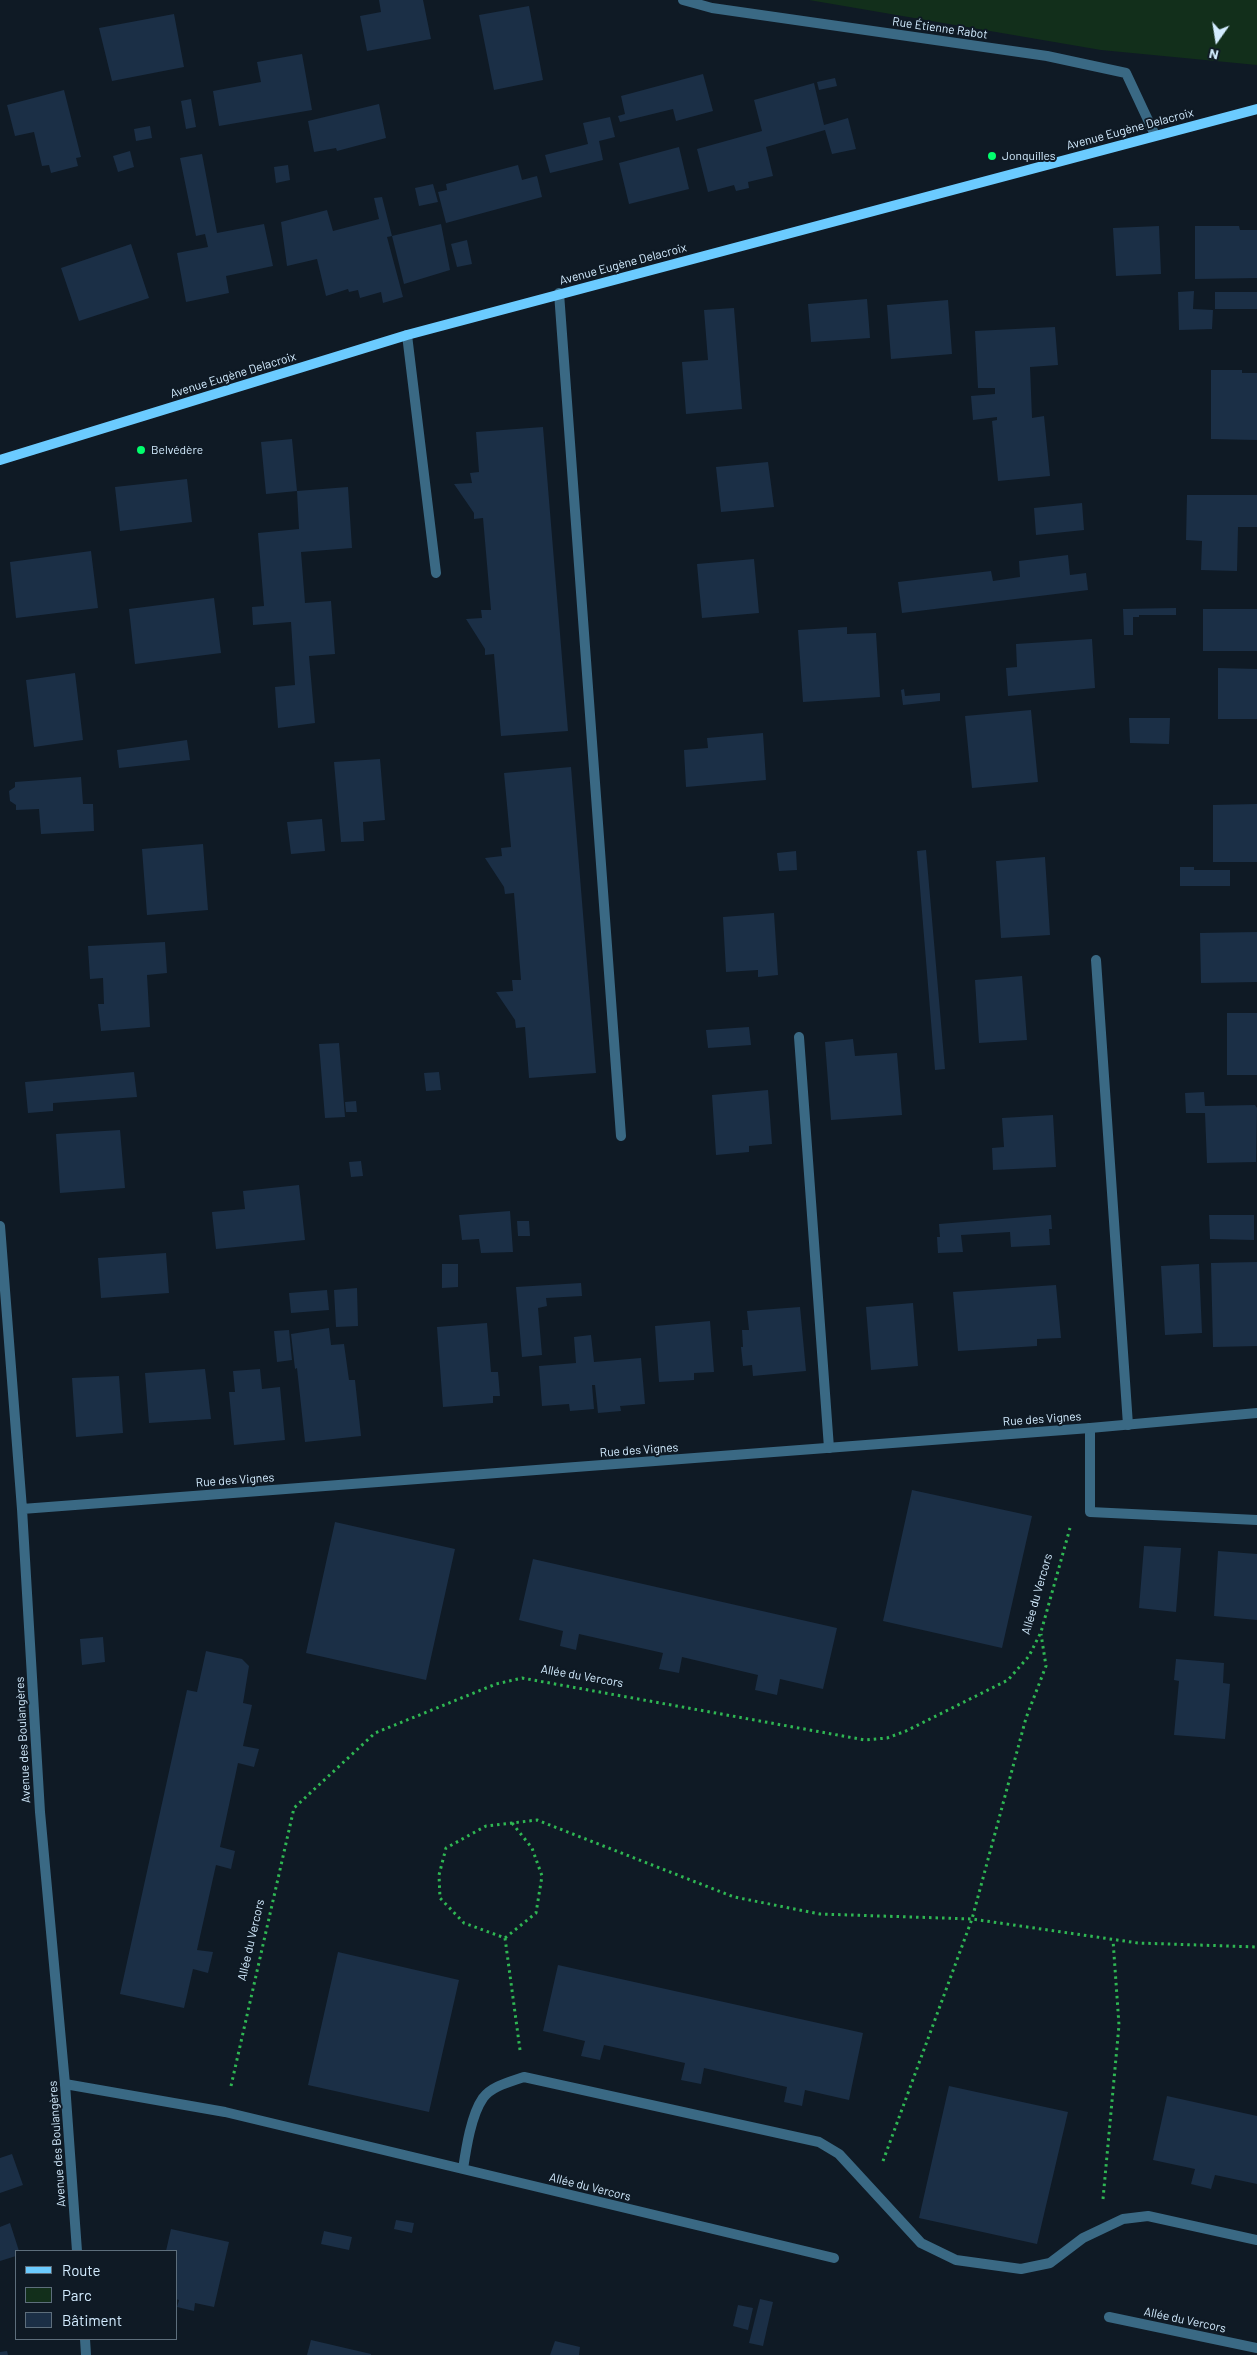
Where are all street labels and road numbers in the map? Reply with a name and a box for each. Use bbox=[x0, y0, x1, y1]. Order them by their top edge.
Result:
street label: Rue Étienne Rabot bbox=[891, 14, 989, 42]
street label: Avenue Eugène Delacroix bbox=[1065, 105, 1195, 153]
street label: Avenue Eugène Delacroix bbox=[558, 240, 688, 288]
street label: Avenue Eugène Delacroix bbox=[168, 349, 298, 401]
street label: Rue des Vignes bbox=[1002, 1409, 1082, 1429]
street label: Rue des Vignes bbox=[599, 1440, 679, 1460]
street label: Rue des Vignes bbox=[195, 1470, 275, 1490]
street label: Allée du Vercors bbox=[1019, 1552, 1055, 1636]
street label: Allée du Vercors bbox=[540, 1662, 624, 1690]
street label: Avenue des Boulangères bbox=[12, 1676, 34, 1804]
street label: Allée du Vercors bbox=[235, 1898, 267, 1982]
street label: Avenue des Boulangères bbox=[45, 2080, 69, 2208]
street label: Allée du Vercors bbox=[548, 2170, 632, 2204]
street label: Allée du Vercors bbox=[1143, 2304, 1227, 2336]

